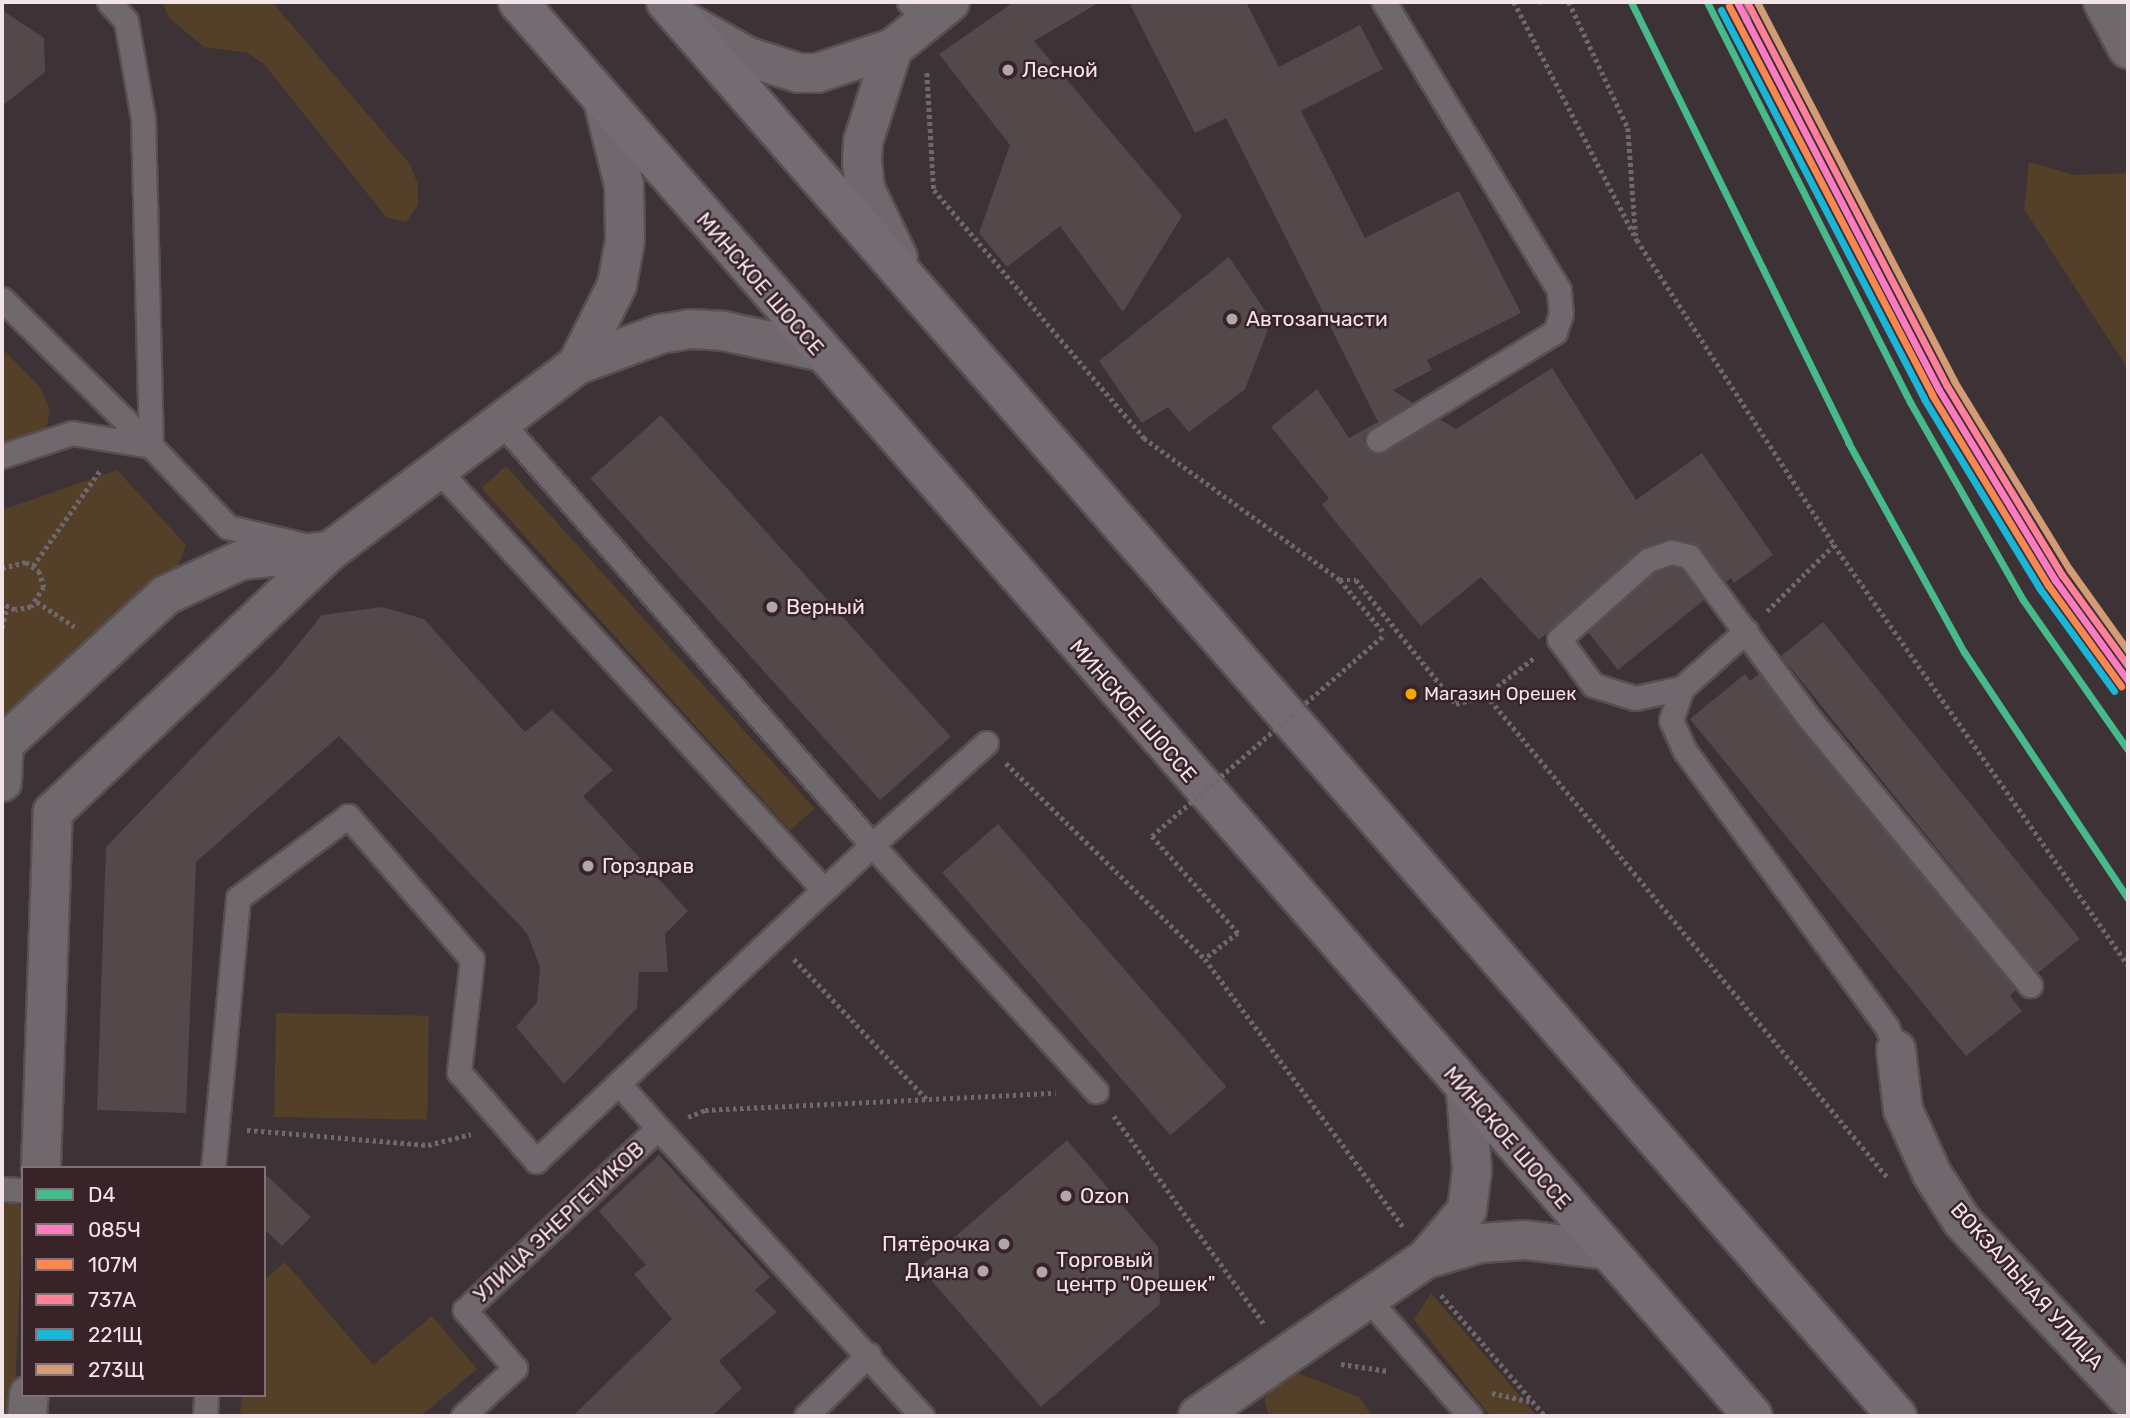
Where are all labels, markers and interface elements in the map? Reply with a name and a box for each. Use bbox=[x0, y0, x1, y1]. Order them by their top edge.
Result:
place label: Лесной bbox=[1022, 57, 1098, 83]
marker: Лесной bbox=[1000, 62, 1016, 78]
street label: МИНСКОЕ ШОССЕ bbox=[691, 207, 829, 361]
place label: Автозапчасти bbox=[1246, 306, 1388, 332]
marker: Автозапчасти bbox=[1224, 311, 1240, 327]
place label: Верный bbox=[786, 594, 865, 620]
marker: Верный bbox=[764, 599, 780, 615]
street label: МИНСКОЕ ШОССЕ bbox=[1064, 634, 1202, 788]
place label: Магазин Орешек bbox=[1424, 683, 1576, 705]
marker: Магазин Орешек bbox=[1404, 687, 1418, 701]
place label: Горздрав bbox=[602, 853, 694, 879]
marker: Горздрав bbox=[580, 858, 596, 874]
street label: МИНСКОЕ ШОССЕ bbox=[1438, 1061, 1576, 1215]
street label: УЛИЦА ЭНЕРГЕТИКОВ bbox=[469, 1136, 649, 1308]
legend bbox=[21, 1166, 266, 1397]
text: D4 bbox=[88, 1182, 116, 1207]
place label: Ozon bbox=[1080, 1183, 1130, 1209]
marker: Ozon bbox=[1058, 1188, 1074, 1204]
street label: ВОКЗАЛЬНАЯ УЛИЦА bbox=[1945, 1197, 2109, 1375]
text: 085Ч bbox=[88, 1217, 141, 1242]
place label: Пятёрочка bbox=[882, 1231, 990, 1257]
marker: Пятёрочка bbox=[996, 1236, 1012, 1252]
place label: Торговый центр "Орешек" bbox=[1056, 1247, 1216, 1297]
text: 107М bbox=[88, 1252, 138, 1277]
place label: Диана bbox=[905, 1258, 969, 1284]
marker: Диана bbox=[975, 1263, 991, 1279]
marker: Торговый центр "Орешек" bbox=[1034, 1264, 1050, 1280]
text: 737А bbox=[88, 1287, 136, 1312]
text: 221Щ bbox=[88, 1322, 142, 1347]
text: 273Щ bbox=[88, 1357, 144, 1382]

